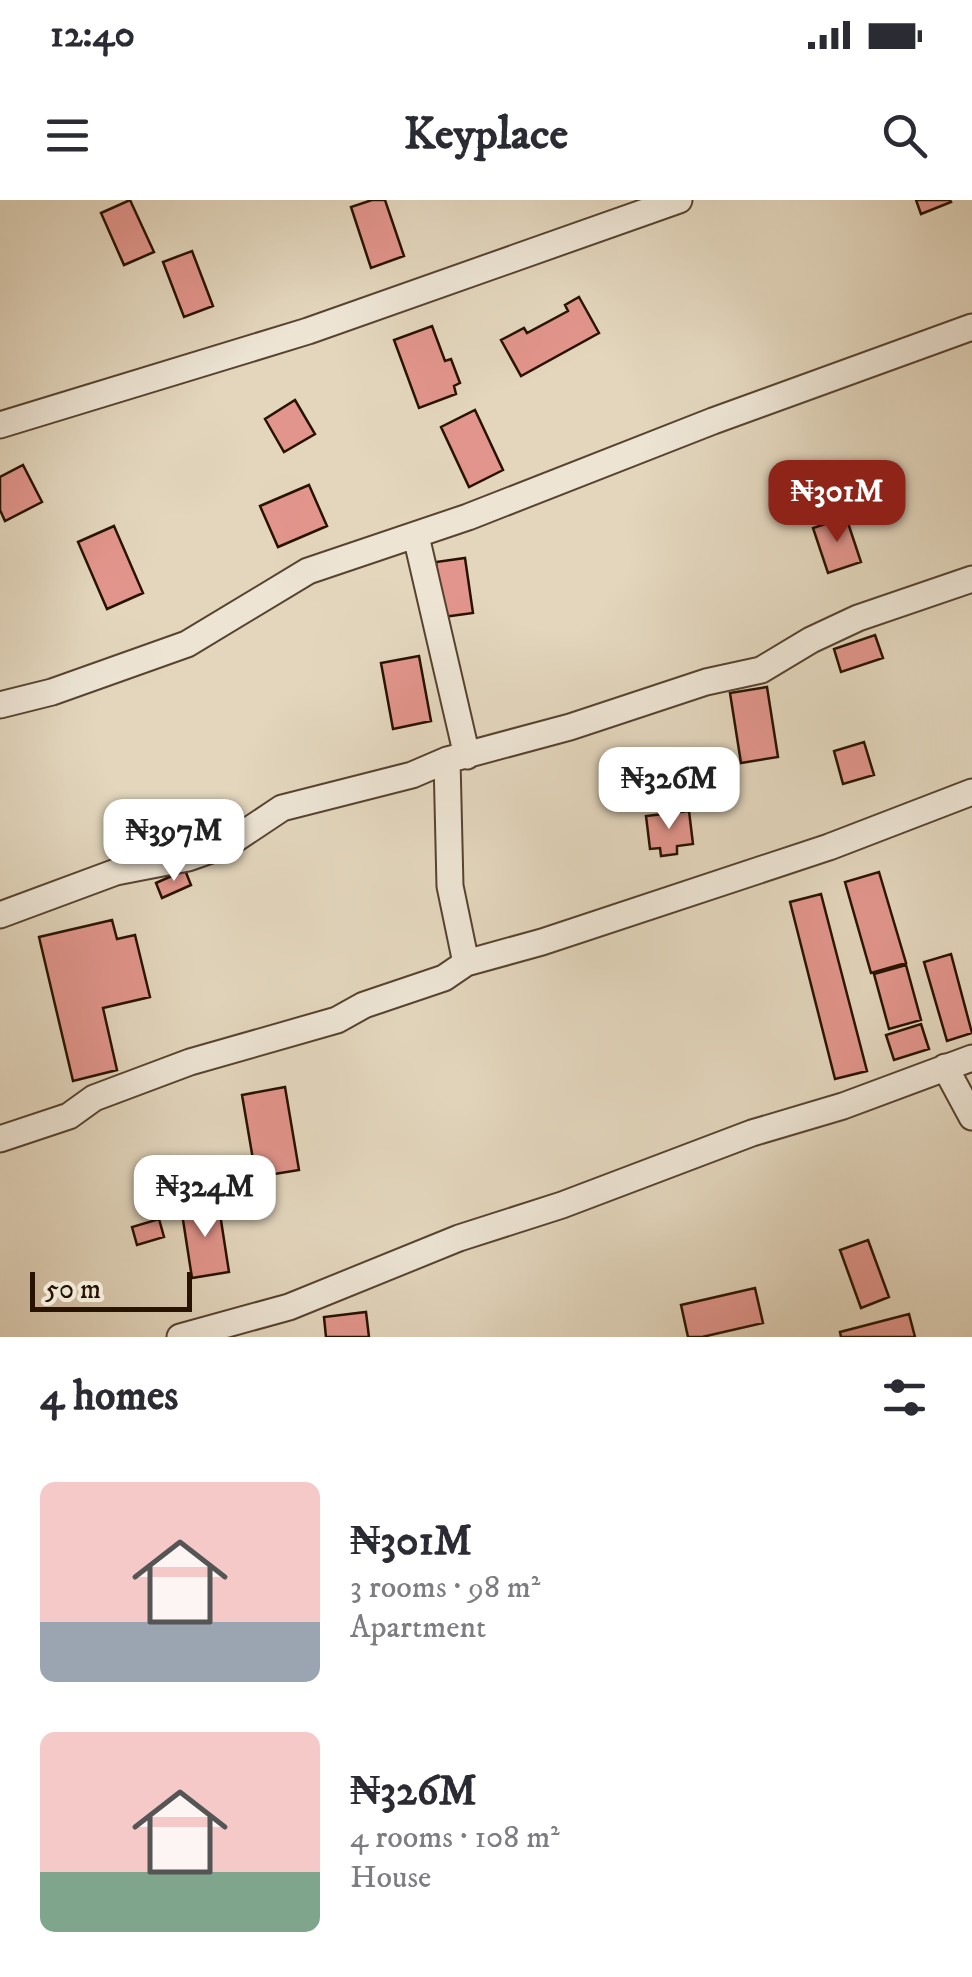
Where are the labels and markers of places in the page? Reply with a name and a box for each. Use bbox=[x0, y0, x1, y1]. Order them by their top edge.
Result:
pin: ₦301M bbox=[767, 460, 907, 545]
pin: ₦326M bbox=[599, 747, 739, 832]
pin: ₦397M bbox=[104, 799, 244, 884]
pin: ₦324M bbox=[135, 1155, 275, 1240]

